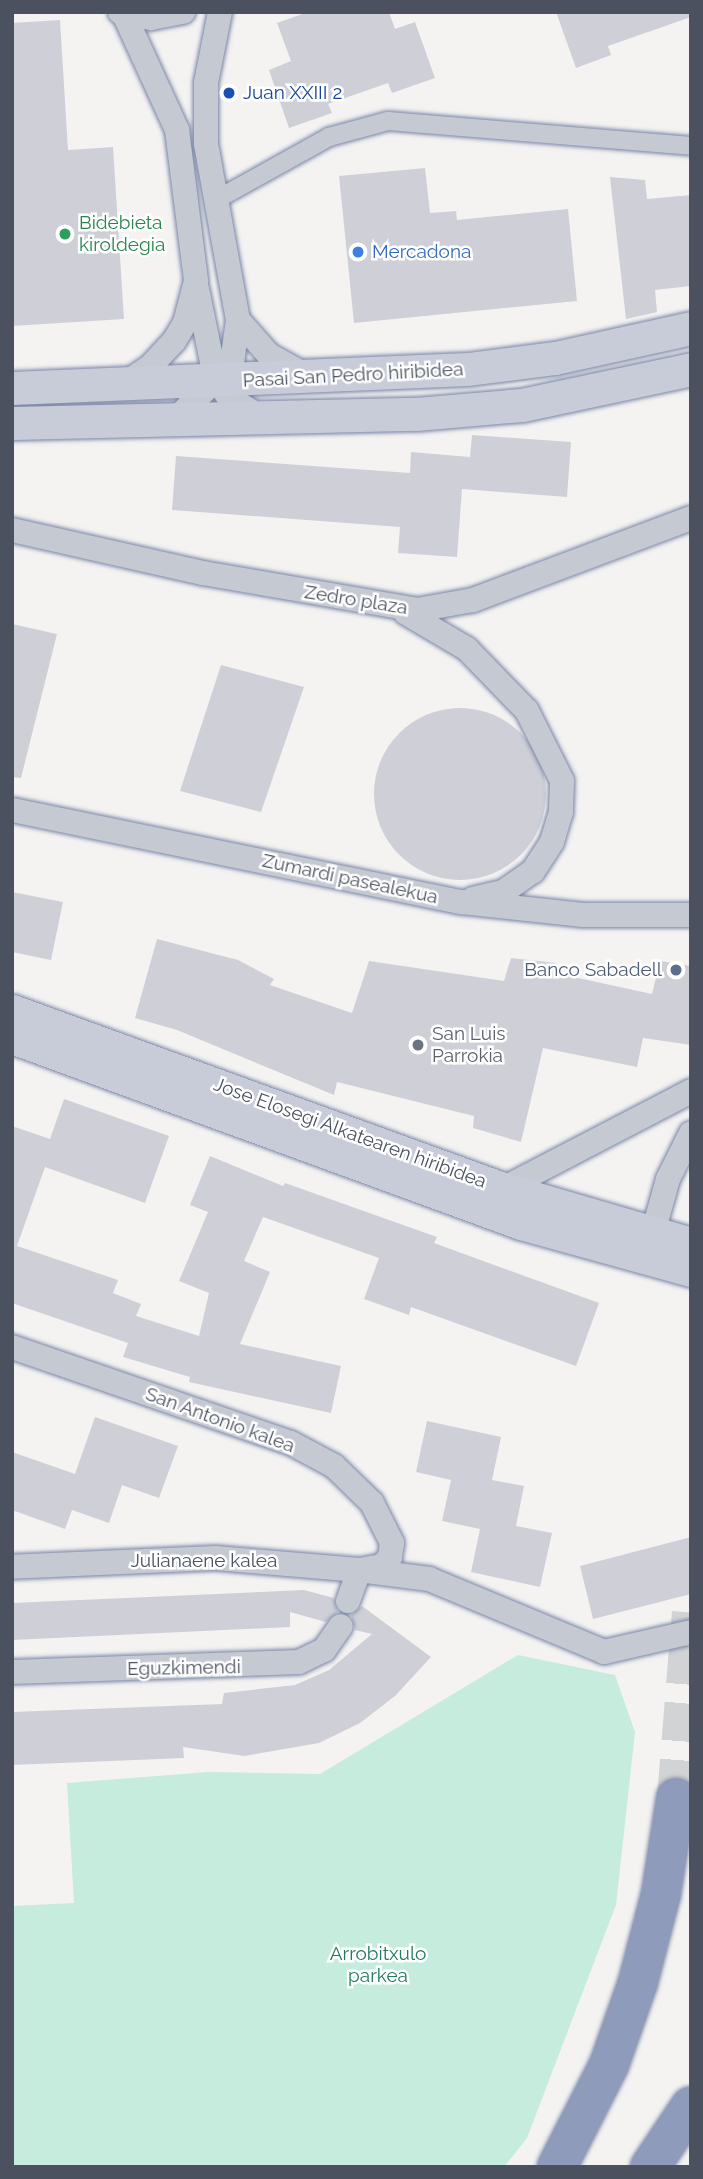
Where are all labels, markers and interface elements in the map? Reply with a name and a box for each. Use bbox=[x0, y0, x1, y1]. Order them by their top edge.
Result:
place label: Juan XXIII 2 bbox=[243, 82, 343, 104]
marker: Juan XXIII 2 bbox=[221, 85, 237, 101]
place label: Bidebieta kiroldegia bbox=[79, 212, 165, 256]
marker: Bidebieta kiroldegia bbox=[57, 226, 73, 242]
place label: Mercadona bbox=[372, 241, 471, 263]
marker: Mercadona bbox=[350, 244, 366, 260]
street label: Pasai San Pedro hiribidea bbox=[242, 358, 464, 392]
street label: Zedro plaza bbox=[303, 581, 409, 619]
street label: Zumardi pasealekua bbox=[260, 849, 440, 909]
place label: Banco Sabadell bbox=[524, 959, 662, 981]
marker: Banco Sabadell bbox=[668, 962, 684, 978]
place label: San Luis Parrokia bbox=[432, 1023, 505, 1067]
marker: San Luis Parrokia bbox=[410, 1037, 426, 1053]
street label: Jose Elosegi Alkatearen hiribidea bbox=[210, 1073, 490, 1193]
street label: San Antonio kalea bbox=[142, 1382, 298, 1458]
street label: Julianaene kalea bbox=[131, 1550, 277, 1572]
street label: Eguzkimendi bbox=[127, 1656, 241, 1680]
park label: Arrobitxulo parkea bbox=[330, 1943, 426, 1987]

